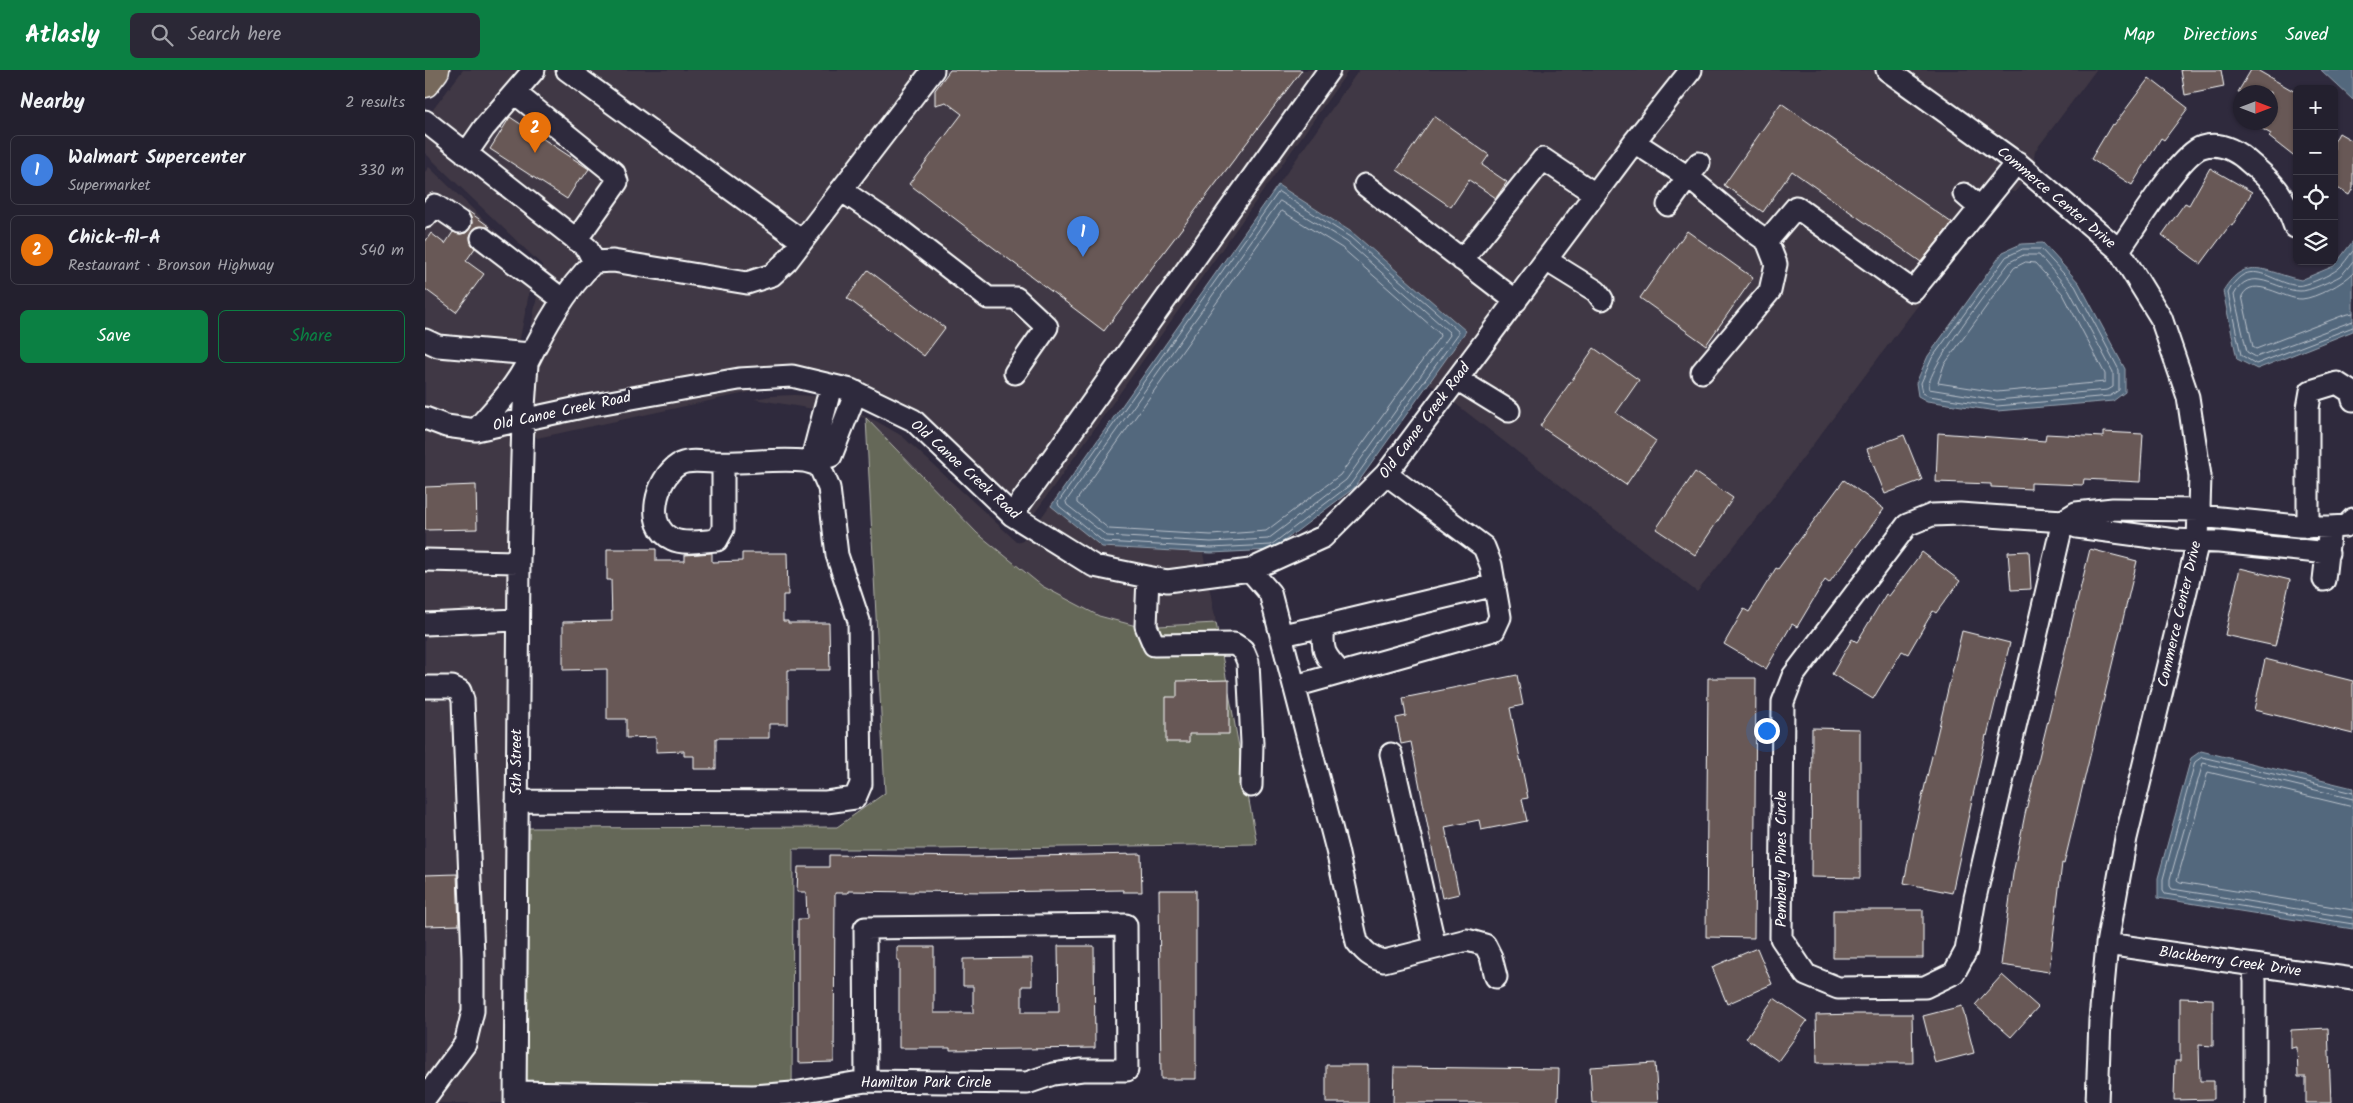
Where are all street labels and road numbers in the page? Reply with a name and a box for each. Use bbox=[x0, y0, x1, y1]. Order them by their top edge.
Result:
street label: Commerce Center Drive bbox=[1991, 141, 2121, 255]
street label: Old Canoe Creek Road bbox=[1373, 357, 1477, 484]
street label: Old Canoe Creek Road bbox=[491, 386, 634, 438]
street label: Old Canoe Creek Road bbox=[905, 414, 1026, 526]
street label: Commerce Center Drive bbox=[2152, 538, 2209, 689]
street label: 5th Street bbox=[505, 729, 529, 795]
street label: Pemberly Pines Circle bbox=[1770, 790, 1794, 927]
street label: Blackberry Creek Drive bbox=[2157, 940, 2303, 984]
street label: Hamilton Park Circle bbox=[861, 1071, 992, 1095]

